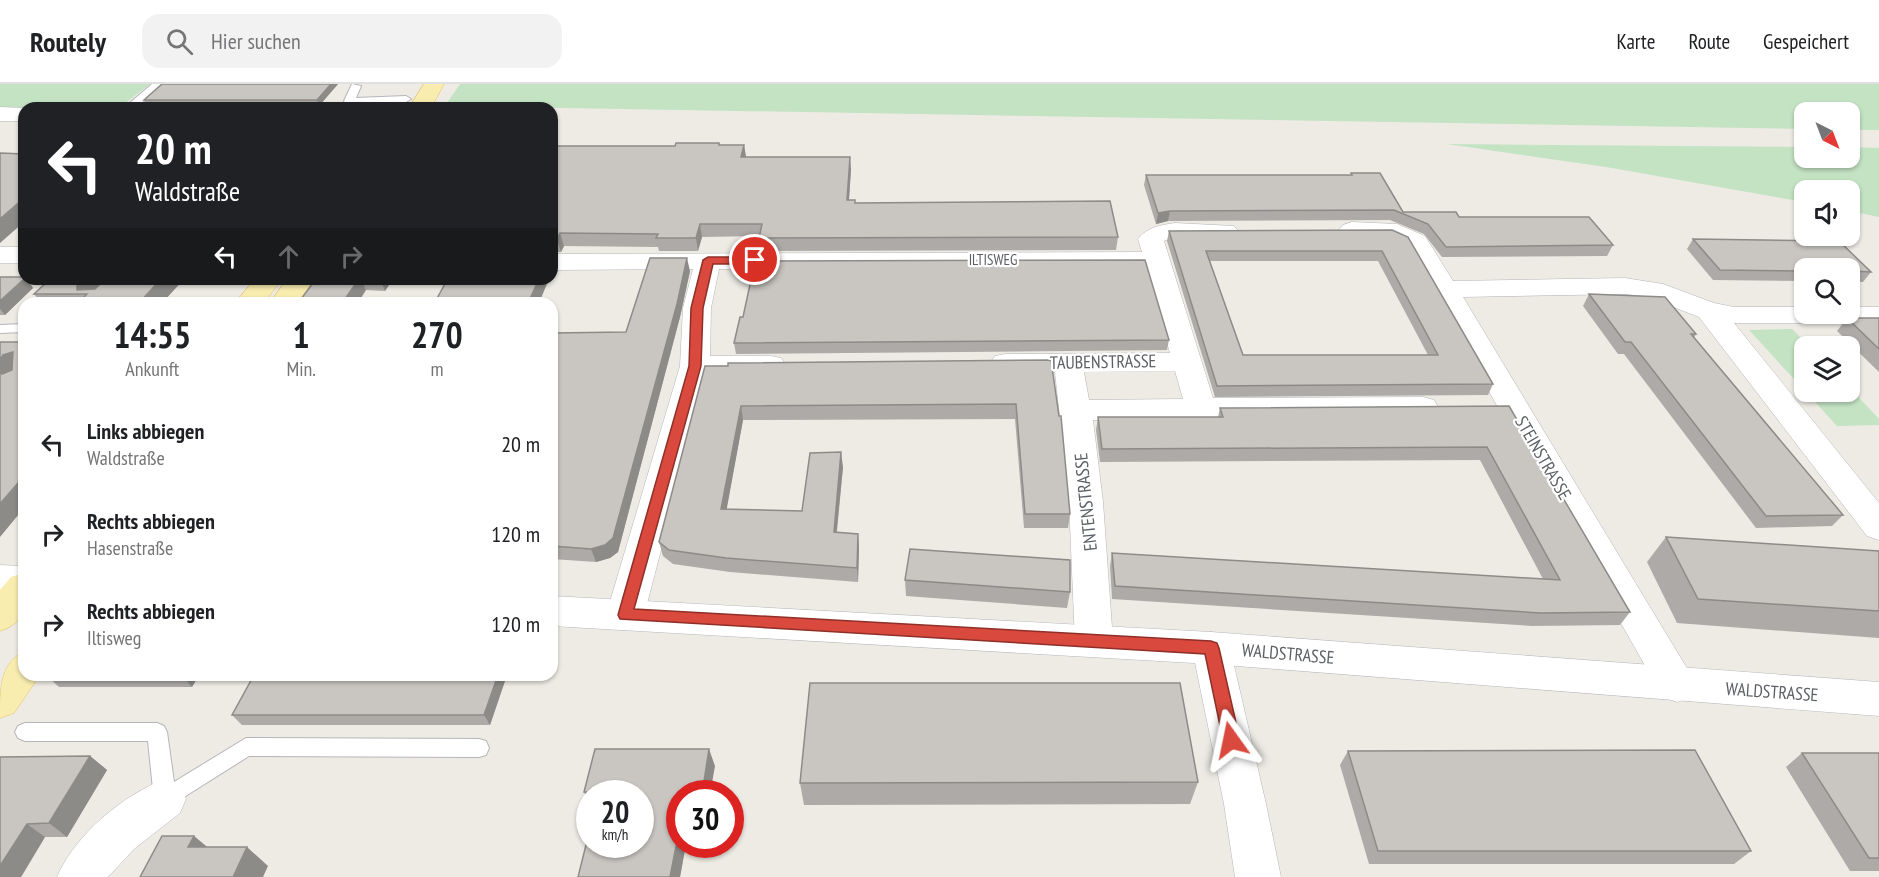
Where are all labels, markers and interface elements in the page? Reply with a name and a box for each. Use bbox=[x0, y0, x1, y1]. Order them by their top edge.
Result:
search box bbox=[142, 14, 562, 68]
text: Routely bbox=[30, 23, 106, 60]
icon: search bbox=[163, 25, 196, 58]
text: Hier suchen bbox=[211, 27, 301, 55]
text: Karte bbox=[1617, 28, 1655, 55]
text: Route bbox=[1688, 28, 1730, 55]
text: Gespeichert bbox=[1763, 28, 1849, 55]
north arrow bbox=[1794, 102, 1860, 168]
map controls bbox=[1794, 102, 1860, 402]
text: 20 m bbox=[135, 121, 212, 176]
icon: left bbox=[36, 126, 114, 204]
text: Waldstraße bbox=[135, 174, 240, 208]
button: sound bbox=[1794, 180, 1860, 246]
pin bbox=[729, 234, 780, 285]
icon: left bbox=[209, 240, 242, 273]
icon: ahead bbox=[272, 240, 305, 273]
icon: right bbox=[335, 240, 368, 273]
icon: arrive bbox=[738, 243, 771, 276]
street label: ILTISWEG bbox=[969, 250, 1017, 269]
button: search bbox=[1794, 258, 1860, 324]
text: 14:55 bbox=[113, 311, 191, 358]
text: 1 bbox=[293, 311, 310, 358]
text: 270 bbox=[411, 311, 463, 358]
button: layers bbox=[1794, 336, 1860, 402]
street label: TAUBENSTRASSE bbox=[1050, 349, 1156, 374]
text: Ankunft bbox=[125, 356, 179, 382]
text: Min. bbox=[286, 356, 316, 382]
text: m bbox=[430, 356, 443, 382]
street label: STEINSTRASSE bbox=[1510, 412, 1577, 504]
text: Links abbiegen bbox=[87, 417, 204, 445]
icon: left bbox=[36, 428, 69, 461]
text: 20 m bbox=[501, 430, 540, 458]
text: Waldstraße bbox=[87, 445, 165, 471]
street label: ENTENSTRASSE bbox=[1069, 452, 1102, 552]
text: Rechts abbiegen bbox=[87, 507, 215, 535]
icon: right bbox=[36, 518, 69, 551]
text: 120 m bbox=[491, 520, 540, 548]
text: Hasenstraße bbox=[87, 535, 173, 561]
text: Rechts abbiegen bbox=[87, 597, 215, 625]
icon: right bbox=[36, 608, 69, 641]
text: 120 m bbox=[491, 610, 540, 638]
text: Iltisweg bbox=[87, 625, 141, 651]
street label: WALDSTRASSE bbox=[1241, 638, 1335, 669]
street label: WALDSTRASSE bbox=[1725, 677, 1819, 706]
position arrow bbox=[1199, 708, 1263, 772]
speed limit sign: 30 bbox=[666, 780, 744, 858]
text: 20 bbox=[601, 792, 629, 831]
text: km/h bbox=[602, 825, 628, 844]

